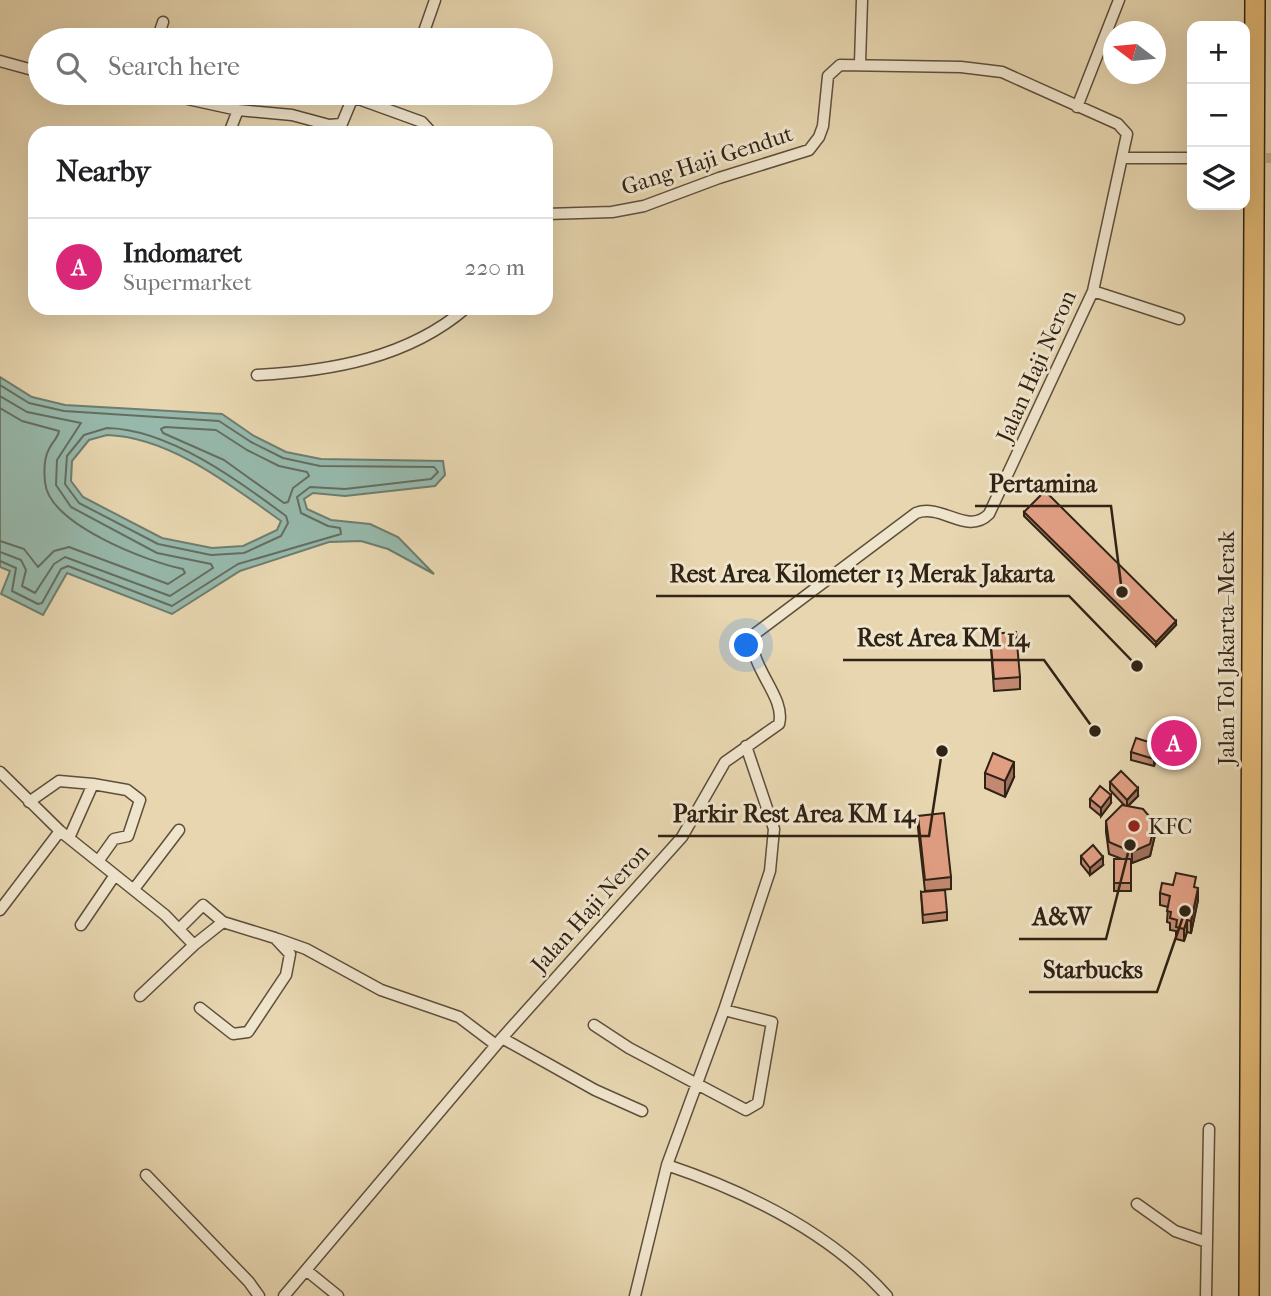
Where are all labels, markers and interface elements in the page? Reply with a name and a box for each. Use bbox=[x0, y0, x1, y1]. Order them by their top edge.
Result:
north arrow bbox=[1103, 21, 1166, 84]
map controls bbox=[1187, 21, 1250, 210]
button: + bbox=[1187, 21, 1250, 84]
search box bbox=[28, 28, 553, 105]
icon: search bbox=[52, 48, 90, 86]
text: Search here bbox=[108, 51, 240, 82]
button: − bbox=[1187, 84, 1250, 147]
street label: Gang Haji Gendut bbox=[618, 120, 796, 201]
button: layers bbox=[1187, 147, 1250, 210]
text: Nearby bbox=[56, 154, 151, 189]
text: Indomaret bbox=[123, 238, 242, 269]
text: A bbox=[72, 254, 86, 281]
text: 220 m bbox=[465, 254, 525, 281]
text: Supermarket bbox=[123, 269, 252, 296]
street label: Jalan Haji Neron bbox=[990, 285, 1082, 448]
callout: Pertamina bbox=[975, 461, 1111, 506]
text: Pertamina bbox=[989, 470, 1098, 498]
street label: Jalan Tol Jakarta–Merak bbox=[1213, 530, 1240, 767]
callout: Rest Area Kilometer 13 Merak Jakarta bbox=[656, 551, 1069, 596]
text: Rest Area Kilometer 13 Merak Jakarta bbox=[670, 560, 1055, 588]
callout: Rest Area KM 14 bbox=[843, 615, 1044, 660]
text: Rest Area KM 14 bbox=[857, 624, 1031, 653]
your location bbox=[729, 628, 763, 662]
pin: A bbox=[1151, 717, 1197, 769]
callout: Parkir Rest Area KM 14 bbox=[658, 791, 929, 836]
text: Parkir Rest Area KM 14 bbox=[673, 800, 917, 829]
place label: KFC bbox=[1148, 813, 1193, 840]
marker: KFC bbox=[1126, 818, 1142, 834]
street label: Jalan Haji Neron bbox=[524, 838, 656, 980]
callout: A&W bbox=[1019, 894, 1106, 939]
text: A&W bbox=[1031, 903, 1093, 931]
callout: Starbucks bbox=[1029, 947, 1157, 992]
text: Starbucks bbox=[1043, 956, 1143, 984]

